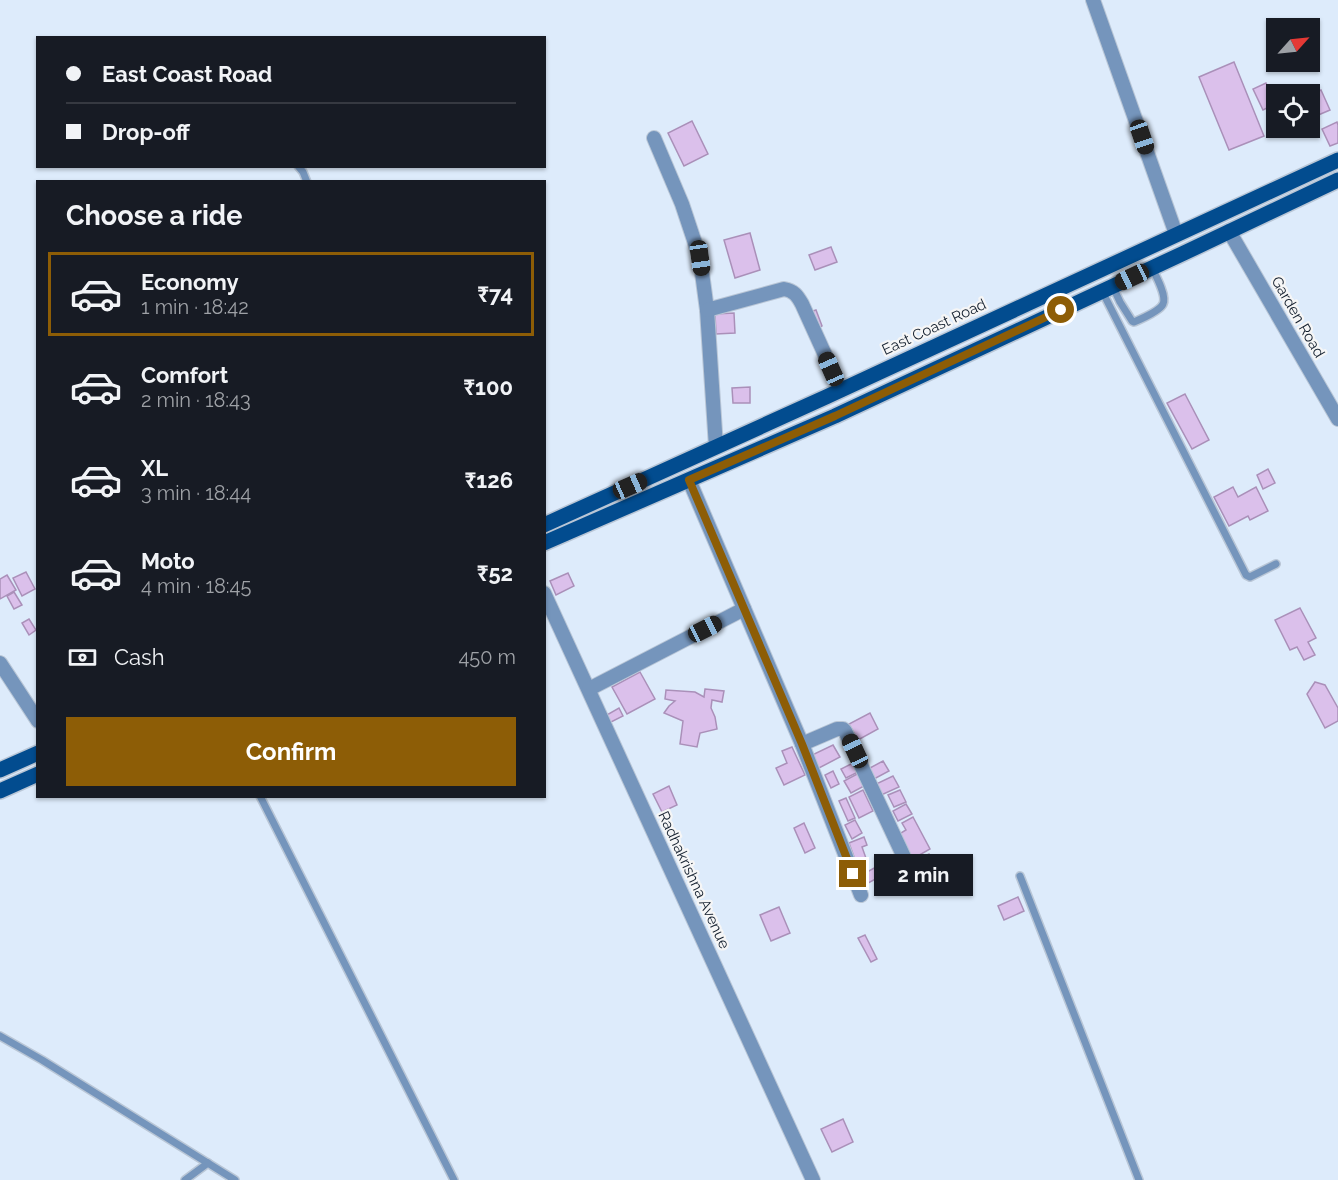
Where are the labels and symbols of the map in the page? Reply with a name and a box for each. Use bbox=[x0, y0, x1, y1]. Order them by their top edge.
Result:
north arrow bbox=[1266, 18, 1320, 72]
car bbox=[1128, 117, 1156, 157]
car bbox=[689, 239, 711, 277]
car bbox=[1112, 261, 1152, 293]
street label: Garden Road bbox=[1268, 273, 1328, 361]
street label: East Coast Road bbox=[879, 295, 989, 359]
route start bbox=[1047, 296, 1074, 323]
car bbox=[815, 349, 847, 389]
car bbox=[610, 470, 650, 502]
car bbox=[685, 613, 725, 645]
car bbox=[839, 731, 871, 771]
street label: Radhakrishna Avenue bbox=[654, 808, 734, 952]
callout: 2 min bbox=[874, 853, 973, 895]
route end bbox=[839, 860, 866, 887]

